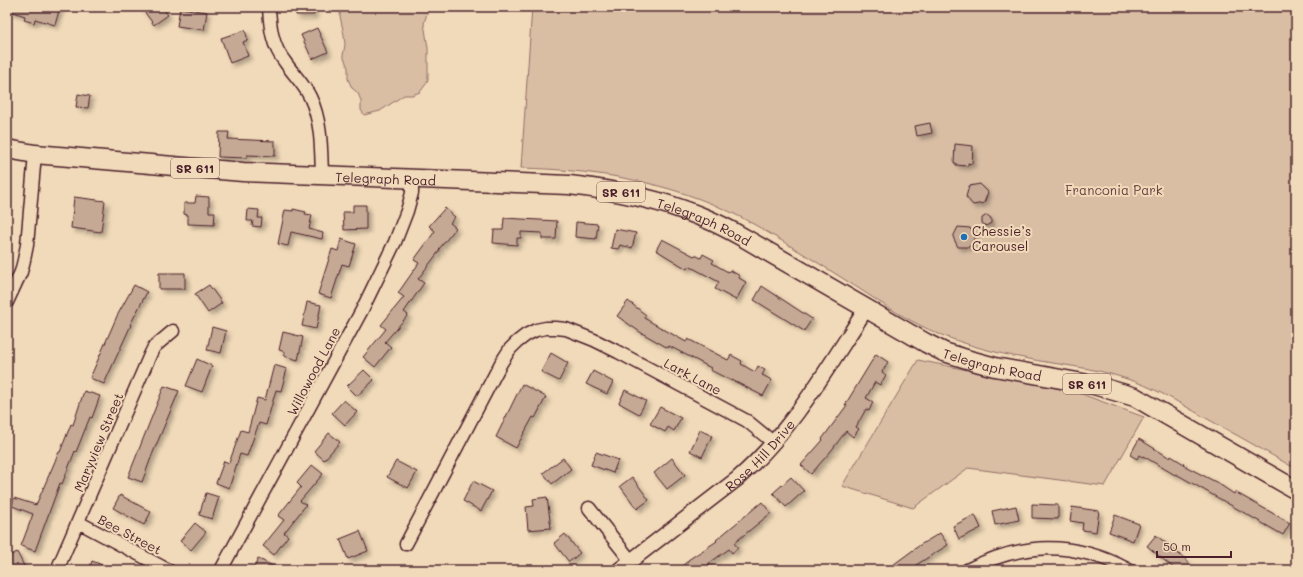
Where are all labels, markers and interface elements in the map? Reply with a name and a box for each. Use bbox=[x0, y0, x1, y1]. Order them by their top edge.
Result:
road number: SR 611 bbox=[171, 158, 219, 178]
street label: Telegraph Road bbox=[335, 167, 436, 188]
park label: Franconia Park bbox=[1065, 181, 1163, 198]
road number: SR 611 bbox=[597, 182, 645, 202]
street label: Telegraph Road bbox=[655, 193, 754, 249]
place label: Chessie’s Carousel bbox=[972, 222, 1031, 254]
marker: Chessie’s Carousel bbox=[959, 232, 969, 242]
street label: Willowood Lane bbox=[283, 324, 343, 418]
street label: Telegraph Road bbox=[941, 344, 1043, 384]
street label: Lark Lane bbox=[661, 354, 725, 398]
road number: SR 611 bbox=[1063, 374, 1111, 394]
street label: Maryview Street bbox=[69, 390, 127, 494]
street label: Rose Hill Drive bbox=[721, 416, 798, 494]
street label: Bee Street bbox=[95, 510, 165, 558]
scale bar bbox=[1157, 533, 1231, 559]
text: 50 m bbox=[1163, 538, 1191, 554]

